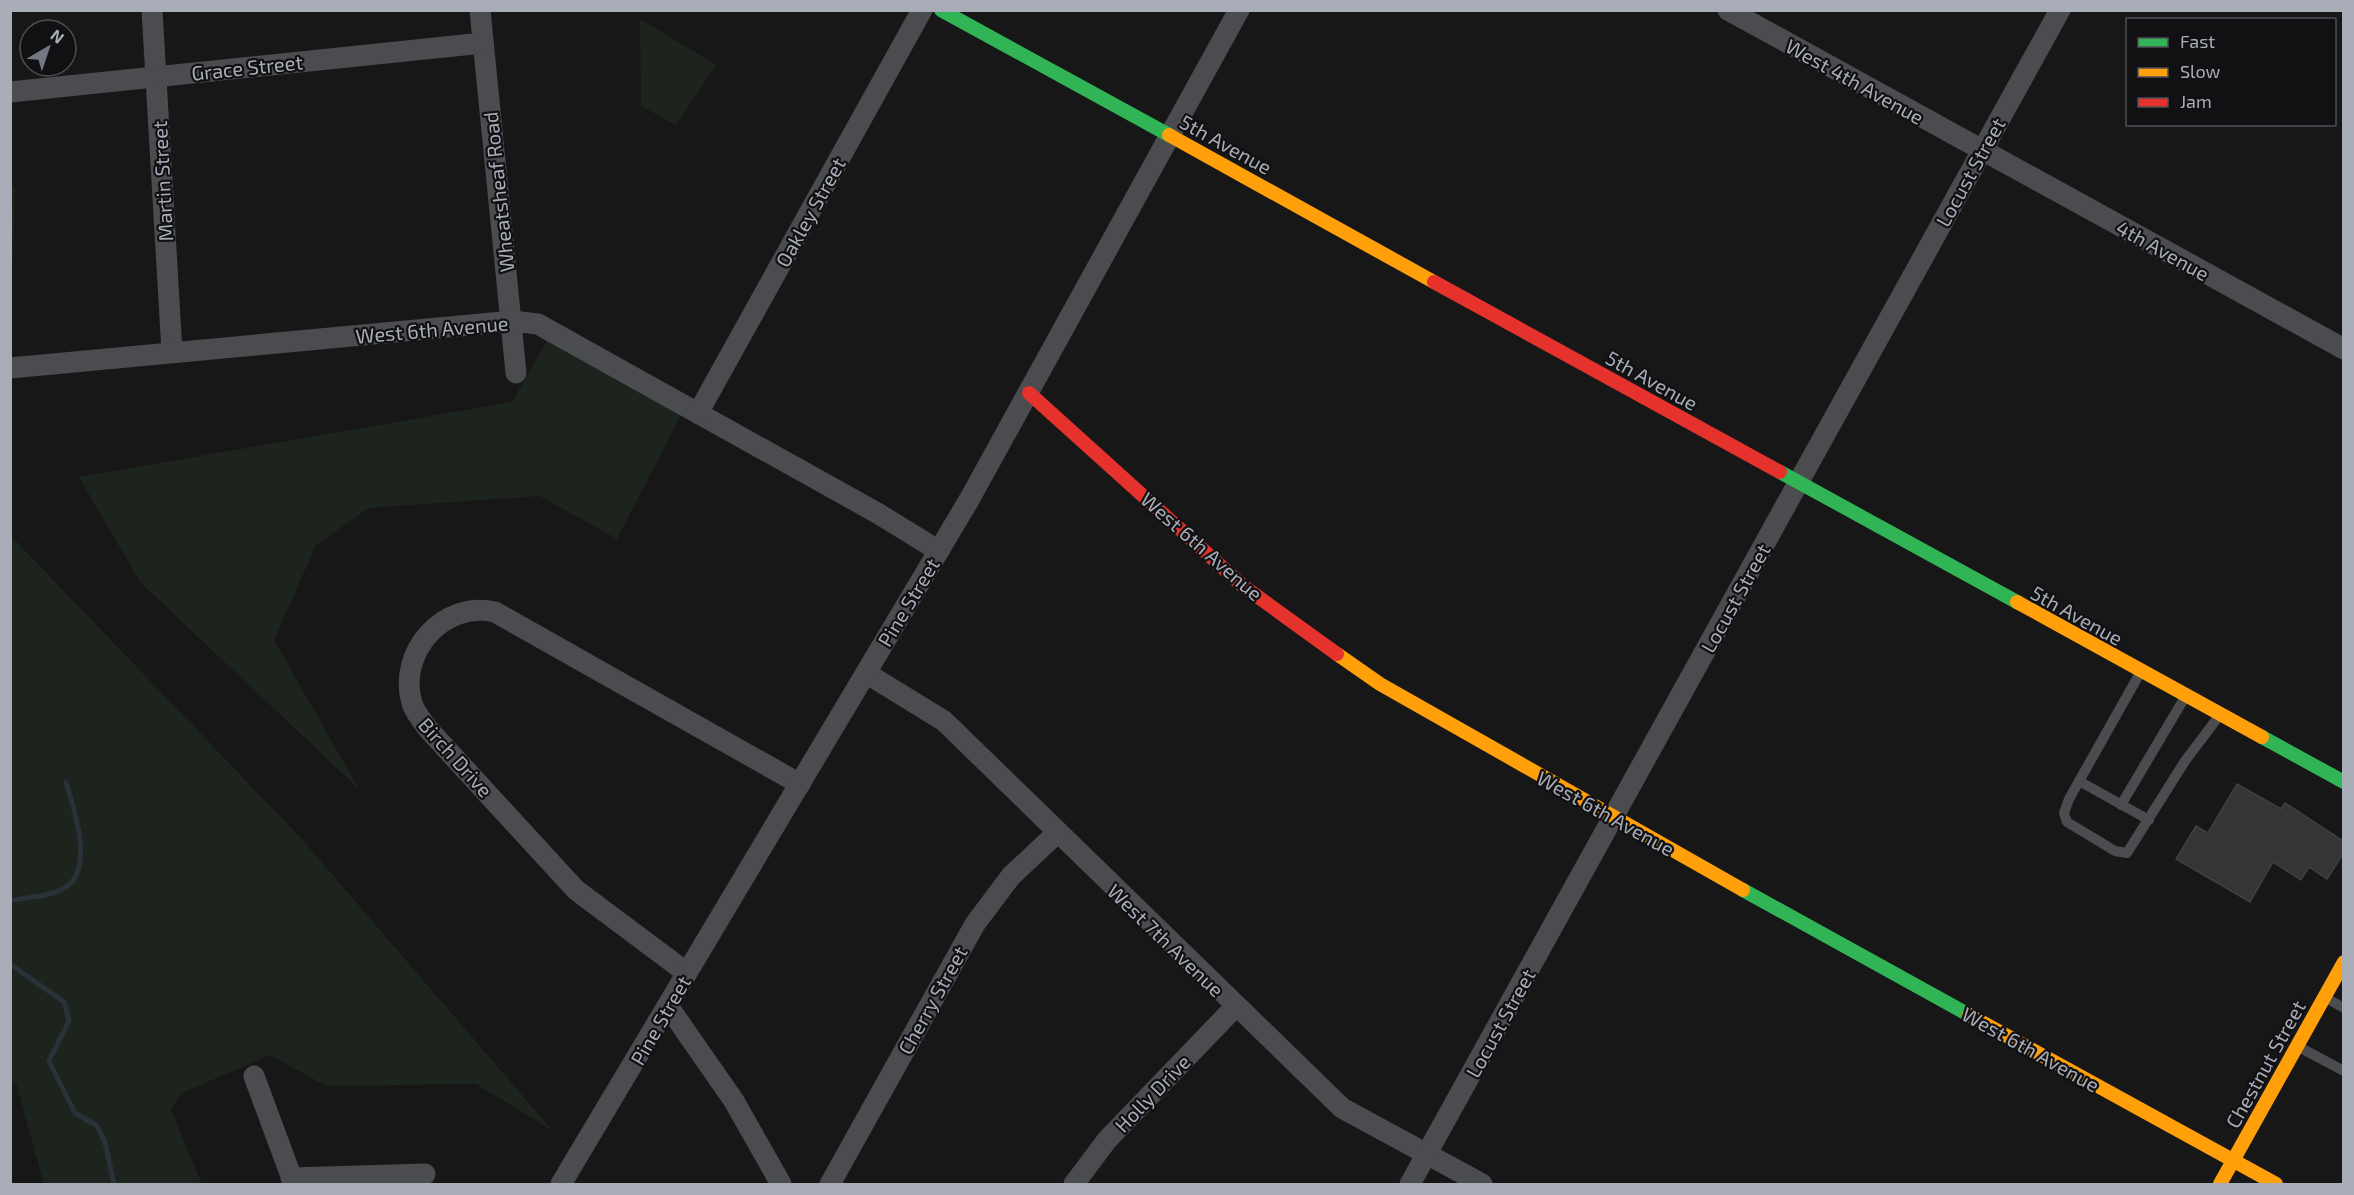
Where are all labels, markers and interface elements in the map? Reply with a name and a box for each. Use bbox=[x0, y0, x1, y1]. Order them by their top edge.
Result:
north arrow bbox=[18, 18, 78, 78]
legend bbox=[2126, 18, 2336, 126]
text: N bbox=[47, 25, 68, 47]
text: Fast bbox=[2180, 30, 2215, 52]
street label: West 4th Avenue bbox=[1782, 33, 1928, 129]
street label: Grace Street bbox=[190, 49, 304, 85]
text: Slow bbox=[2180, 60, 2221, 82]
text: Jam bbox=[2180, 90, 2212, 112]
street label: 5th Avenue bbox=[1176, 109, 1276, 179]
street label: Wheatsheaf Road bbox=[478, 111, 518, 273]
street label: Locust Street bbox=[1930, 113, 2010, 231]
street label: Martin Street bbox=[147, 120, 177, 242]
street label: Oakley Street bbox=[770, 153, 850, 271]
street label: 4th Avenue bbox=[2112, 215, 2214, 285]
street label: West 6th Avenue bbox=[355, 310, 509, 348]
street label: 5th Avenue bbox=[1602, 345, 1702, 415]
street label: West 6th Avenue bbox=[1136, 487, 1268, 605]
street label: Locust Street bbox=[1695, 539, 1775, 657]
street label: Pine Street bbox=[872, 553, 944, 651]
street label: 5th Avenue bbox=[2027, 580, 2127, 650]
street label: Birch Drive bbox=[414, 712, 498, 802]
street label: West 6th Avenue bbox=[1533, 765, 1679, 861]
street label: West 7th Avenue bbox=[1103, 879, 1229, 1001]
street label: Cherry Street bbox=[892, 941, 972, 1058]
street label: Locust Street bbox=[1460, 964, 1540, 1082]
street label: Pine Street bbox=[625, 971, 695, 1069]
street label: Chestnut Street bbox=[2220, 996, 2310, 1132]
street label: West 6th Avenue bbox=[1958, 1001, 2104, 1097]
street label: Holly Drive bbox=[1109, 1049, 1195, 1137]

